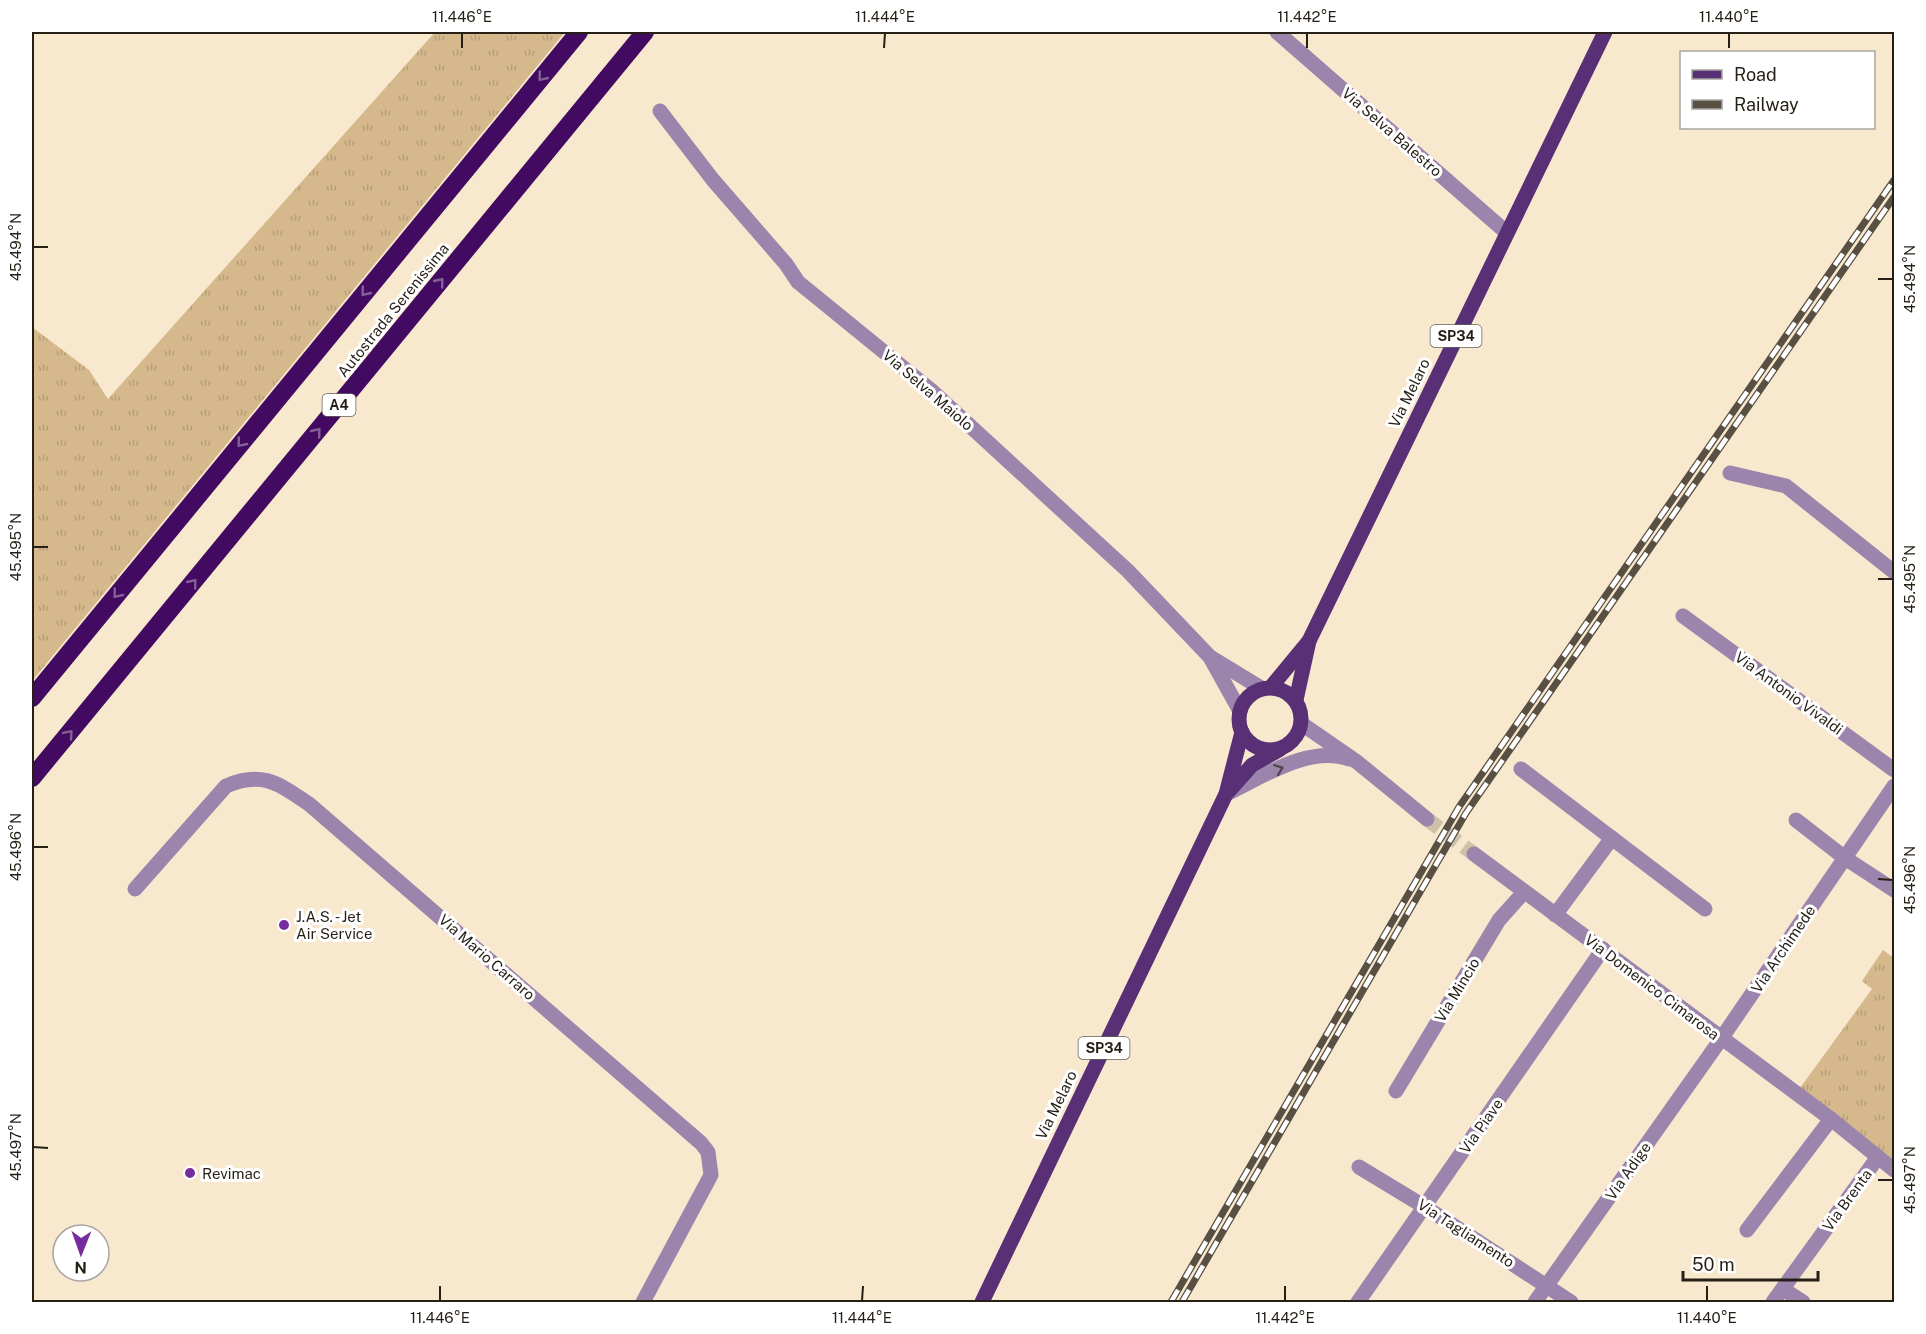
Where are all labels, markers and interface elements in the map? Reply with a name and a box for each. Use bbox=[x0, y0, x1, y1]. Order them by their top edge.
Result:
text: 11.446°E bbox=[432, 8, 492, 25]
text: 11.444°E bbox=[855, 8, 915, 25]
text: 11.442°E bbox=[1277, 8, 1337, 25]
text: 11.440°E bbox=[1699, 8, 1759, 25]
legend bbox=[1680, 51, 1875, 129]
text: Road bbox=[1734, 64, 1777, 85]
one-way arrow bbox=[538, 70, 549, 81]
street label: Via Selva Balestro bbox=[1339, 84, 1445, 180]
text: Railway bbox=[1734, 94, 1799, 115]
text: 45.494°N bbox=[7, 213, 24, 281]
street label: Autostrada Serenissima bbox=[334, 240, 452, 380]
text: 45.494°N bbox=[1901, 245, 1918, 313]
one-way arrow bbox=[433, 277, 444, 288]
one-way arrow bbox=[361, 285, 372, 296]
road number: SP34 bbox=[1430, 325, 1482, 347]
street label: Via Selva Maiolo bbox=[879, 346, 977, 434]
street label: Via Melaro bbox=[1385, 356, 1433, 430]
road number: A4 bbox=[322, 394, 356, 416]
one-way arrow bbox=[309, 428, 320, 439]
one-way arrow bbox=[237, 436, 248, 447]
text: 45.495°N bbox=[7, 513, 24, 581]
text: 45.495°N bbox=[1901, 545, 1918, 613]
one-way arrow bbox=[186, 579, 197, 590]
one-way arrow bbox=[113, 587, 124, 598]
street label: Via Antonio Vivaldi bbox=[1732, 648, 1846, 738]
one-way arrow bbox=[62, 729, 73, 740]
one-way arrow bbox=[1273, 764, 1284, 776]
text: 45.496°N bbox=[7, 813, 24, 881]
text: 45.496°N bbox=[1901, 846, 1918, 914]
street label: Via Archimede bbox=[1748, 902, 1818, 996]
place label: J.A.S. - Jet Air Service bbox=[296, 908, 372, 942]
street label: Via Mario Carraro bbox=[436, 911, 538, 1003]
marker: J.A.S. - Jet Air Service bbox=[277, 918, 291, 932]
street label: Via Domenico Cimarosa bbox=[1581, 931, 1723, 1043]
street label: Via Mincio bbox=[1431, 955, 1483, 1025]
road number: SP34 bbox=[1078, 1037, 1130, 1059]
street label: Via Melaro bbox=[1032, 1068, 1080, 1142]
street label: Via Piave bbox=[1456, 1095, 1506, 1157]
text: 45.497°N bbox=[7, 1113, 24, 1181]
street label: Via Adige bbox=[1602, 1139, 1654, 1203]
text: 45.497°N bbox=[1901, 1146, 1918, 1214]
place label: Revimac bbox=[202, 1165, 261, 1182]
marker: Revimac bbox=[183, 1166, 197, 1180]
street label: Via Brenta bbox=[1819, 1166, 1875, 1234]
street label: Via Tagliamento bbox=[1414, 1195, 1518, 1271]
north arrow bbox=[51, 1223, 111, 1283]
scale bar bbox=[1683, 1244, 1818, 1282]
text: 50 m bbox=[1692, 1254, 1735, 1275]
text: N bbox=[74, 1258, 87, 1277]
text: 11.446°E bbox=[410, 1309, 470, 1326]
text: 11.444°E bbox=[832, 1309, 892, 1326]
text: 11.442°E bbox=[1255, 1309, 1315, 1326]
text: 11.440°E bbox=[1677, 1309, 1737, 1326]

